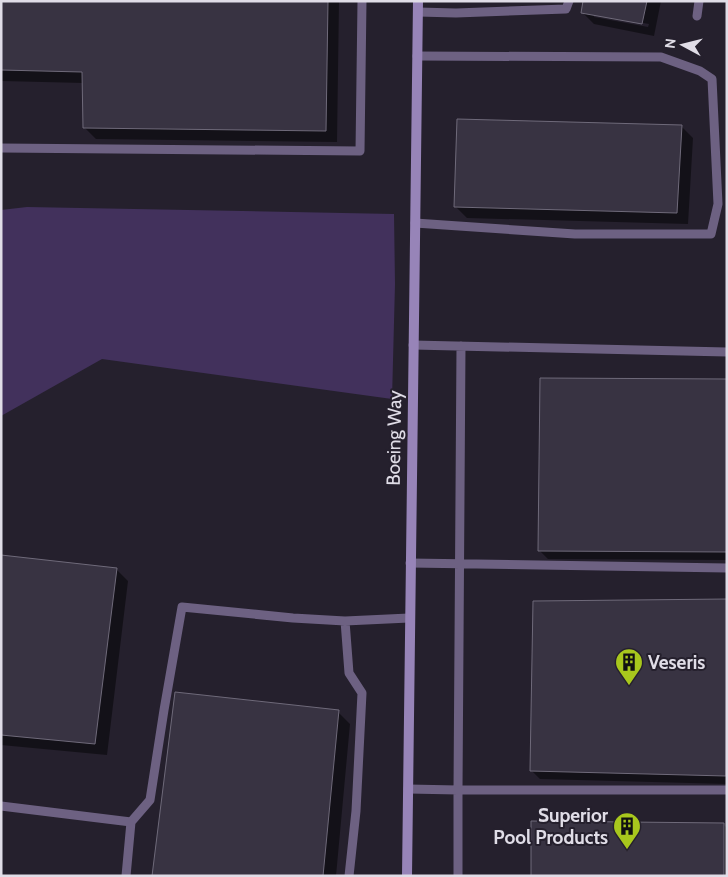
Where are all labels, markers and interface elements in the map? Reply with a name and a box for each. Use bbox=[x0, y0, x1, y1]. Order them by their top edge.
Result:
north arrow bbox=[658, 20, 708, 70]
text: N bbox=[661, 37, 680, 49]
street label: Boeing Way bbox=[382, 390, 406, 486]
building icon: Veseris bbox=[614, 647, 644, 686]
place label: Veseris bbox=[648, 651, 705, 674]
place label: Superior Pool Products bbox=[493, 804, 609, 849]
building icon: Superior Pool Products bbox=[612, 811, 642, 850]

